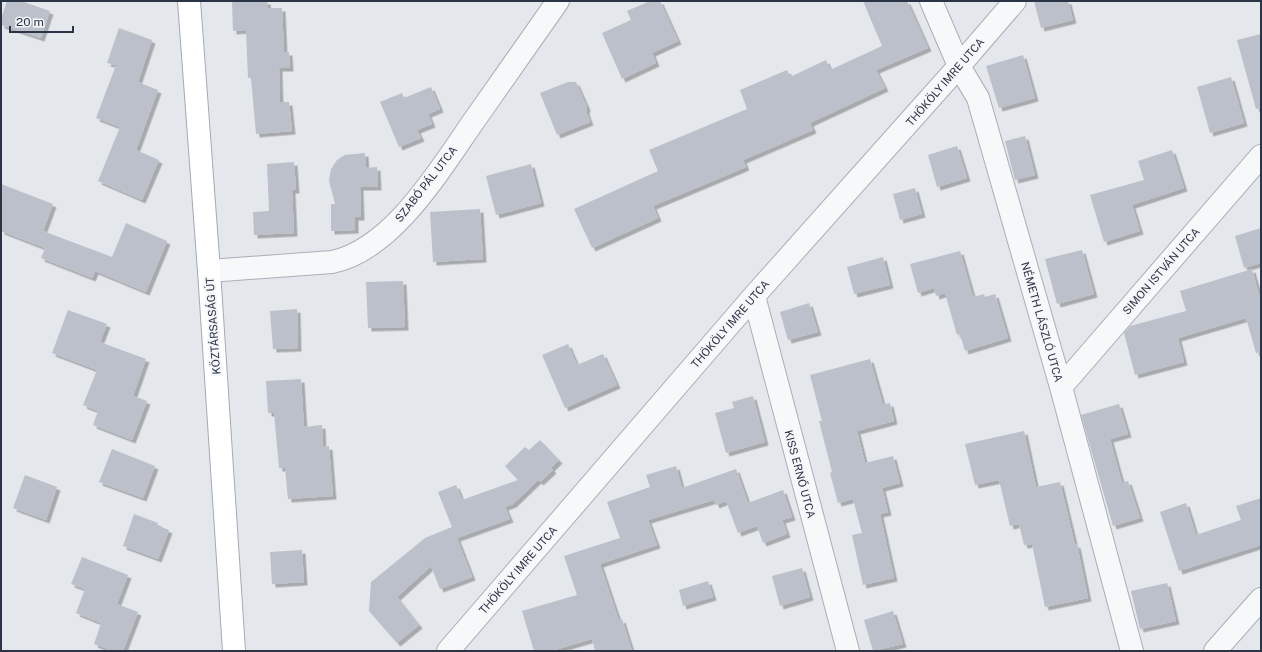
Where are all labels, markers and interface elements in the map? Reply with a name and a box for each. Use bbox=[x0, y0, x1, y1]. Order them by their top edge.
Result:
scale bar bbox=[10, 8, 73, 34]
text: 20 m bbox=[16, 15, 44, 29]
street label: THÖKÖLY IMRE UTCA bbox=[903, 35, 987, 128]
street label: SZABÓ PÁL UTCA bbox=[392, 143, 459, 224]
street label: SIMON ISTVÁN UTCA bbox=[1119, 224, 1202, 317]
street label: NÉMETH LÁSZLÓ UTCA bbox=[1019, 260, 1066, 384]
street label: KÖZTÁRSASÁG ÚT bbox=[203, 276, 222, 375]
street label: THÖKÖLY IMRE UTCA bbox=[688, 277, 772, 370]
street label: KISS ERNŐ UTCA bbox=[782, 428, 819, 520]
street label: THÖKÖLY IMRE UTCA bbox=[476, 523, 560, 616]

